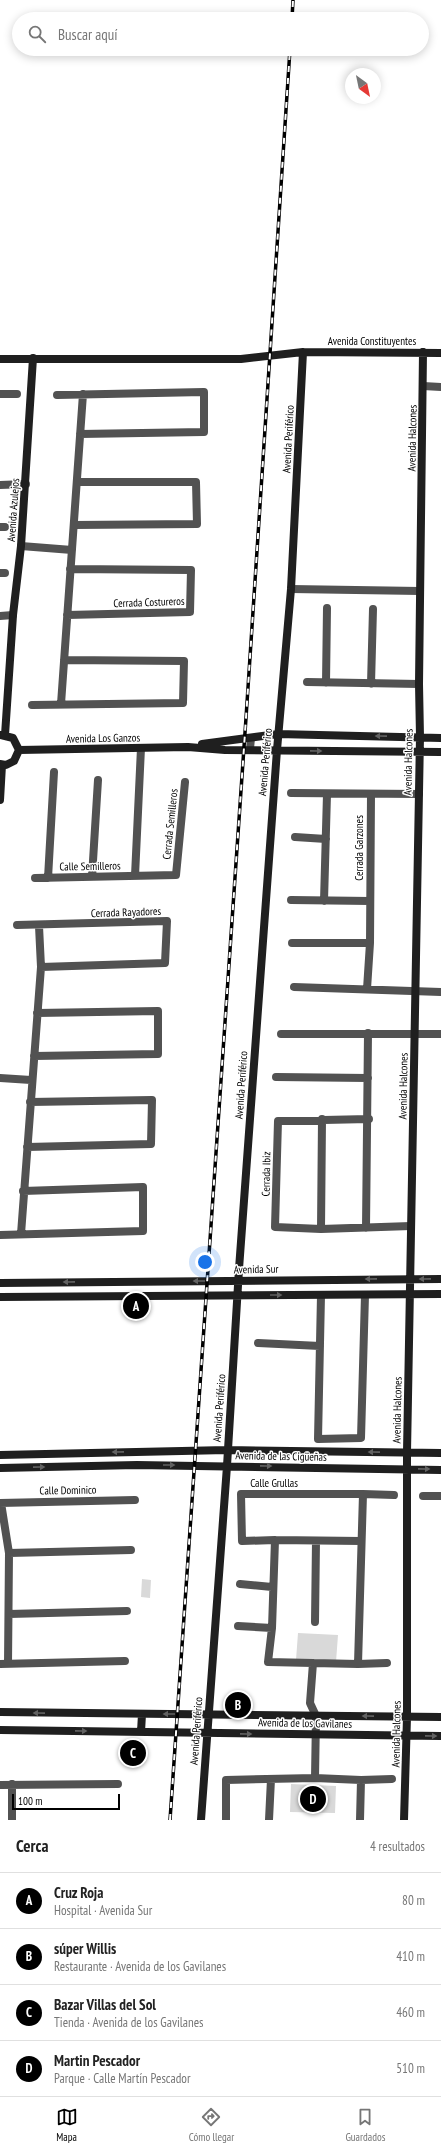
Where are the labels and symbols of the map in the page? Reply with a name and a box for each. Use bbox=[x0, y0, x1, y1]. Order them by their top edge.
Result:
north arrow bbox=[345, 68, 381, 104]
street label: Avenida Constituyentes bbox=[328, 334, 416, 348]
street label: Avenida Periférico bbox=[279, 404, 297, 473]
street label: Avenida Halcones bbox=[404, 404, 420, 472]
street label: Avenida Azulejos bbox=[4, 477, 22, 542]
street label: Cerrada Costureros bbox=[113, 594, 185, 610]
street label: Avenida Periférico bbox=[255, 727, 275, 797]
street label: Avenida Halcones bbox=[400, 728, 416, 796]
street label: Avenida Los Ganzos bbox=[66, 730, 140, 746]
one-way arrow bbox=[375, 733, 387, 740]
one-way arrow bbox=[310, 748, 323, 754]
street label: Cerrada Semilleros bbox=[159, 788, 181, 860]
street label: Cerrada Garzones bbox=[352, 815, 366, 881]
street label: Calle Semilleros bbox=[59, 858, 121, 874]
street label: Cerrada Rayadores bbox=[91, 904, 162, 920]
street label: Avenida Periférico bbox=[232, 1050, 250, 1119]
street label: Avenida Halcones bbox=[395, 1052, 411, 1120]
street label: Cerrada Ibiz bbox=[259, 1151, 273, 1197]
your location bbox=[195, 1252, 215, 1272]
street label: Avenida Sur bbox=[233, 1262, 279, 1276]
one-way arrow bbox=[364, 1276, 377, 1282]
one-way arrow bbox=[418, 1276, 431, 1282]
one-way arrow bbox=[192, 1278, 205, 1284]
one-way arrow bbox=[62, 1279, 75, 1285]
pin: A bbox=[123, 1291, 149, 1321]
one-way arrow bbox=[270, 1292, 283, 1298]
street label: Avenida Periférico bbox=[210, 1373, 228, 1442]
street label: Avenida Halcones bbox=[389, 1376, 405, 1444]
street label: Avenida de las Cigüeñas bbox=[235, 1448, 327, 1464]
one-way arrow bbox=[111, 1449, 124, 1455]
one-way arrow bbox=[367, 1449, 380, 1455]
one-way arrow bbox=[163, 1462, 176, 1468]
one-way arrow bbox=[260, 1463, 273, 1469]
one-way arrow bbox=[33, 1464, 46, 1470]
one-way arrow bbox=[418, 1466, 430, 1473]
street label: Calle Grullas bbox=[250, 1476, 298, 1490]
street label: Calle Dominico bbox=[39, 1482, 97, 1497]
pin: B bbox=[225, 1690, 251, 1720]
street label: Avenida Periférico bbox=[187, 1696, 205, 1765]
street label: Avenida Halcones bbox=[388, 1700, 404, 1768]
one-way arrow bbox=[32, 1710, 45, 1716]
one-way arrow bbox=[162, 1711, 175, 1717]
one-way arrow bbox=[361, 1713, 374, 1719]
street label: Avenida de los Gavilanes bbox=[258, 1715, 352, 1731]
one-way arrow bbox=[75, 1728, 88, 1734]
one-way arrow bbox=[240, 1730, 252, 1737]
one-way arrow bbox=[425, 1733, 438, 1739]
pin: C bbox=[120, 1738, 146, 1768]
pin: D bbox=[300, 1784, 326, 1814]
scale bar bbox=[12, 1792, 120, 1811]

